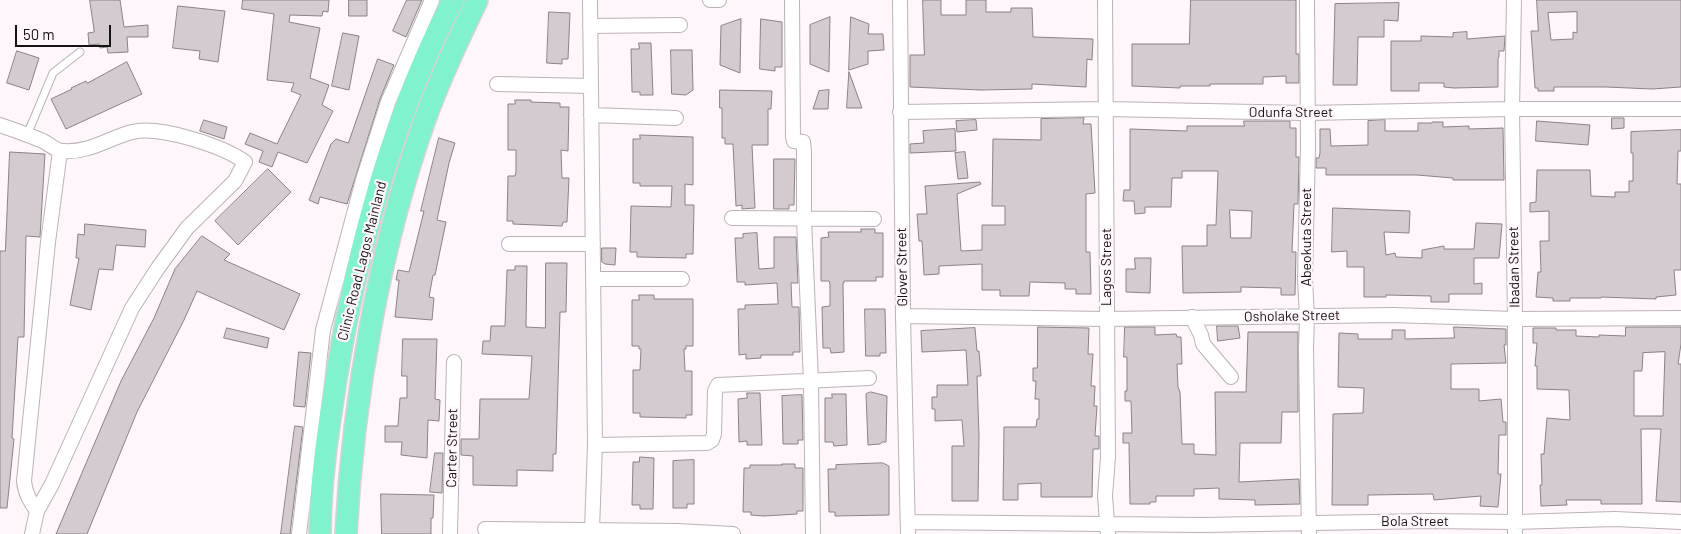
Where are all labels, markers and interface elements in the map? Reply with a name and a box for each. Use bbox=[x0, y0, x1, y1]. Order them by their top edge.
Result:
scale bar bbox=[18, 15, 114, 47]
text: 50 m bbox=[23, 25, 55, 43]
street label: Odunfa Street bbox=[1249, 104, 1333, 120]
street label: Clinic Road Lagos Mainland bbox=[334, 180, 390, 342]
street label: Abeokuta Street bbox=[1298, 188, 1314, 286]
street label: Ibadan Street bbox=[1505, 226, 1523, 308]
street label: Glover Street bbox=[893, 227, 911, 307]
street label: Lagos Street bbox=[1098, 228, 1114, 306]
street label: Osholake Street bbox=[1244, 307, 1340, 325]
street label: Carter Street bbox=[443, 408, 461, 488]
street label: Bola Street bbox=[1381, 513, 1449, 529]

